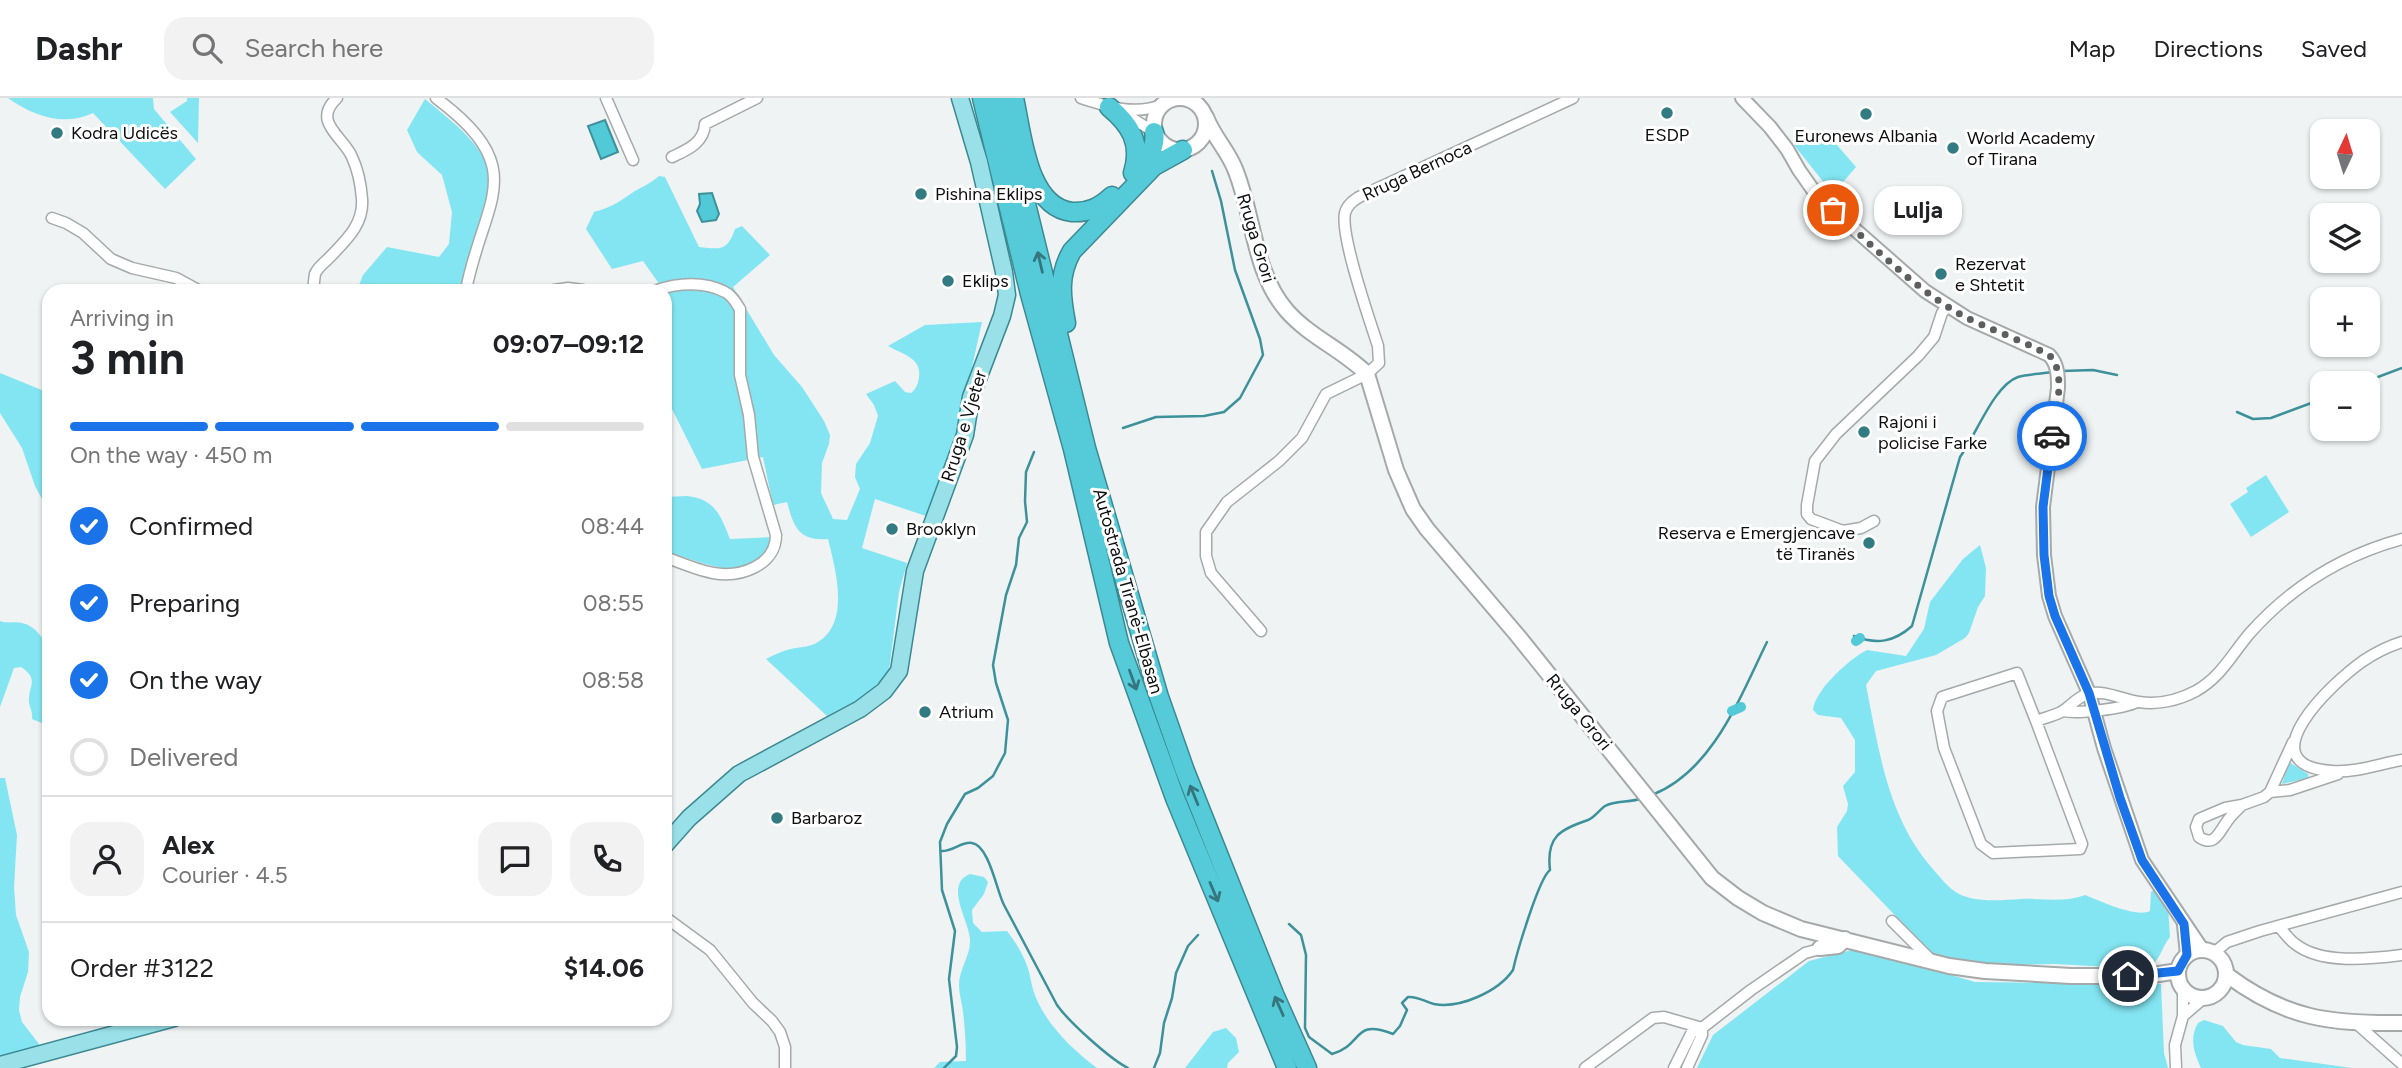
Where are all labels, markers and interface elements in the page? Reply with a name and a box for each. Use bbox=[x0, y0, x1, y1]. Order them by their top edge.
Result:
search box bbox=[164, 17, 654, 80]
text: Dashr bbox=[35, 29, 122, 68]
icon: search bbox=[188, 29, 226, 67]
text: Search here bbox=[244, 32, 383, 64]
text: Map bbox=[2069, 34, 2115, 63]
text: Directions bbox=[2153, 34, 2263, 63]
text: Saved bbox=[2301, 34, 2367, 63]
marker: ESDP bbox=[1659, 105, 1675, 121]
marker: Euronews Albania bbox=[1858, 106, 1874, 122]
north arrow bbox=[2310, 119, 2380, 189]
map controls bbox=[2310, 119, 2380, 441]
place label: Kodra Udicës bbox=[71, 122, 178, 144]
place label: ESDP bbox=[1645, 124, 1689, 146]
marker: Kodra Udicës bbox=[49, 125, 65, 141]
place label: Euronews Albania bbox=[1794, 125, 1938, 147]
place label: World Academy of Tirana bbox=[1967, 127, 2096, 170]
street label: Rruga Bernoca bbox=[1359, 136, 1475, 206]
marker: World Academy of Tirana bbox=[1945, 140, 1961, 156]
pin bbox=[1803, 180, 1863, 240]
place label: Pishina Eklips bbox=[935, 183, 1042, 205]
marker: Pishina Eklips bbox=[913, 186, 929, 202]
callout: Lulja bbox=[1875, 186, 1962, 234]
street label: Rruga Grori bbox=[1232, 191, 1280, 285]
icon: bag bbox=[1814, 191, 1852, 229]
text: Lulja bbox=[1893, 196, 1943, 224]
button: layers bbox=[2310, 203, 2380, 273]
one-way arrow bbox=[1033, 251, 1047, 274]
place label: Rezervat e Shtetit bbox=[1955, 253, 2026, 296]
marker: Rezervat e Shtetit bbox=[1933, 266, 1949, 282]
place label: Eklips bbox=[962, 270, 1009, 292]
marker: Eklips bbox=[940, 273, 956, 289]
button: + bbox=[2310, 287, 2380, 357]
text: Arriving in bbox=[70, 304, 174, 332]
text: 09:07–09:12 bbox=[493, 328, 644, 360]
text: 3 min bbox=[70, 330, 185, 386]
street label: Rruga e Vjeter bbox=[937, 367, 991, 485]
button: − bbox=[2310, 371, 2380, 441]
courier bbox=[2017, 401, 2087, 471]
place label: Rajoni i policise Farke bbox=[1878, 411, 1987, 454]
icon: car bbox=[2033, 417, 2071, 455]
marker: Rajoni i policise Farke bbox=[1856, 424, 1872, 440]
text: On the way · 450 m bbox=[70, 441, 272, 469]
street label: Autostrada Tiranë-Elbasan bbox=[1088, 486, 1168, 696]
icon: check bbox=[70, 507, 108, 545]
text: Confirmed bbox=[129, 510, 253, 542]
text: 08:44 bbox=[581, 512, 644, 540]
place label: Brooklyn bbox=[906, 518, 976, 540]
marker: Brooklyn bbox=[884, 521, 900, 537]
place label: Reserva e Emergjencave të Tiranës bbox=[1658, 522, 1855, 565]
marker: Reserva e Emergjencave të Tiranës bbox=[1861, 535, 1877, 551]
icon: check bbox=[70, 584, 108, 622]
text: Preparing bbox=[129, 587, 240, 619]
text: 08:55 bbox=[583, 589, 644, 617]
icon: check bbox=[70, 661, 108, 699]
text: On the way bbox=[129, 664, 262, 696]
text: 08:58 bbox=[582, 666, 644, 694]
one-way arrow bbox=[1127, 668, 1140, 690]
street label: Rruga Grori bbox=[1541, 669, 1617, 755]
place label: Atrium bbox=[939, 701, 994, 723]
marker: Atrium bbox=[917, 704, 933, 720]
text: Delivered bbox=[129, 741, 238, 773]
one-way arrow bbox=[1187, 784, 1200, 806]
place label: Barbaroz bbox=[791, 807, 863, 829]
marker: Barbaroz bbox=[769, 810, 785, 826]
button: person bbox=[70, 822, 144, 896]
button: chat bbox=[478, 822, 552, 896]
button: phone bbox=[570, 822, 644, 896]
text: Alex bbox=[162, 829, 215, 861]
text: Courier · 4.5 bbox=[162, 861, 288, 889]
one-way arrow bbox=[1208, 881, 1221, 902]
pin bbox=[2098, 946, 2158, 1006]
text: Order #3122 bbox=[70, 952, 214, 984]
text: $14.06 bbox=[564, 952, 644, 984]
icon: home bbox=[2109, 957, 2147, 995]
one-way arrow bbox=[1272, 996, 1285, 1017]

